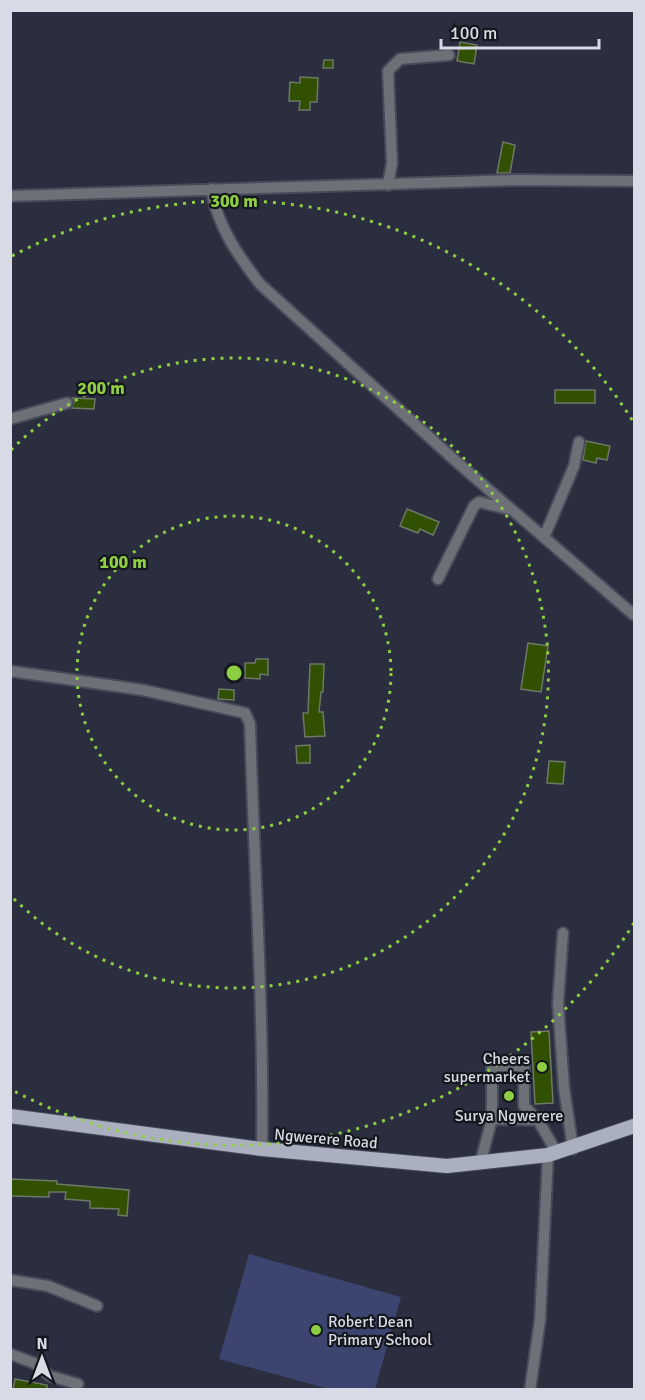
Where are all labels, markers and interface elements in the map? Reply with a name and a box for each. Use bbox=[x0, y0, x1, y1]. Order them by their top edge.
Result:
scale bar bbox=[441, 12, 598, 50]
text: 100 m bbox=[450, 22, 497, 44]
text: 300 m bbox=[210, 190, 258, 212]
text: 200 m bbox=[77, 377, 125, 399]
text: 100 m bbox=[99, 551, 147, 573]
centre of rings bbox=[224, 663, 244, 683]
place label: Cheers supermarket bbox=[444, 1049, 530, 1087]
marker: Cheers supermarket bbox=[535, 1060, 549, 1074]
marker: Surya Ngwerere bbox=[502, 1089, 516, 1103]
place label: Surya Ngwerere bbox=[455, 1106, 563, 1126]
street label: Ngwerere Road bbox=[273, 1125, 378, 1153]
place label: Robert Dean Primary School bbox=[328, 1312, 432, 1350]
marker: Robert Dean Primary School bbox=[309, 1323, 323, 1337]
north arrow bbox=[12, 1328, 72, 1388]
text: N bbox=[36, 1334, 48, 1354]

